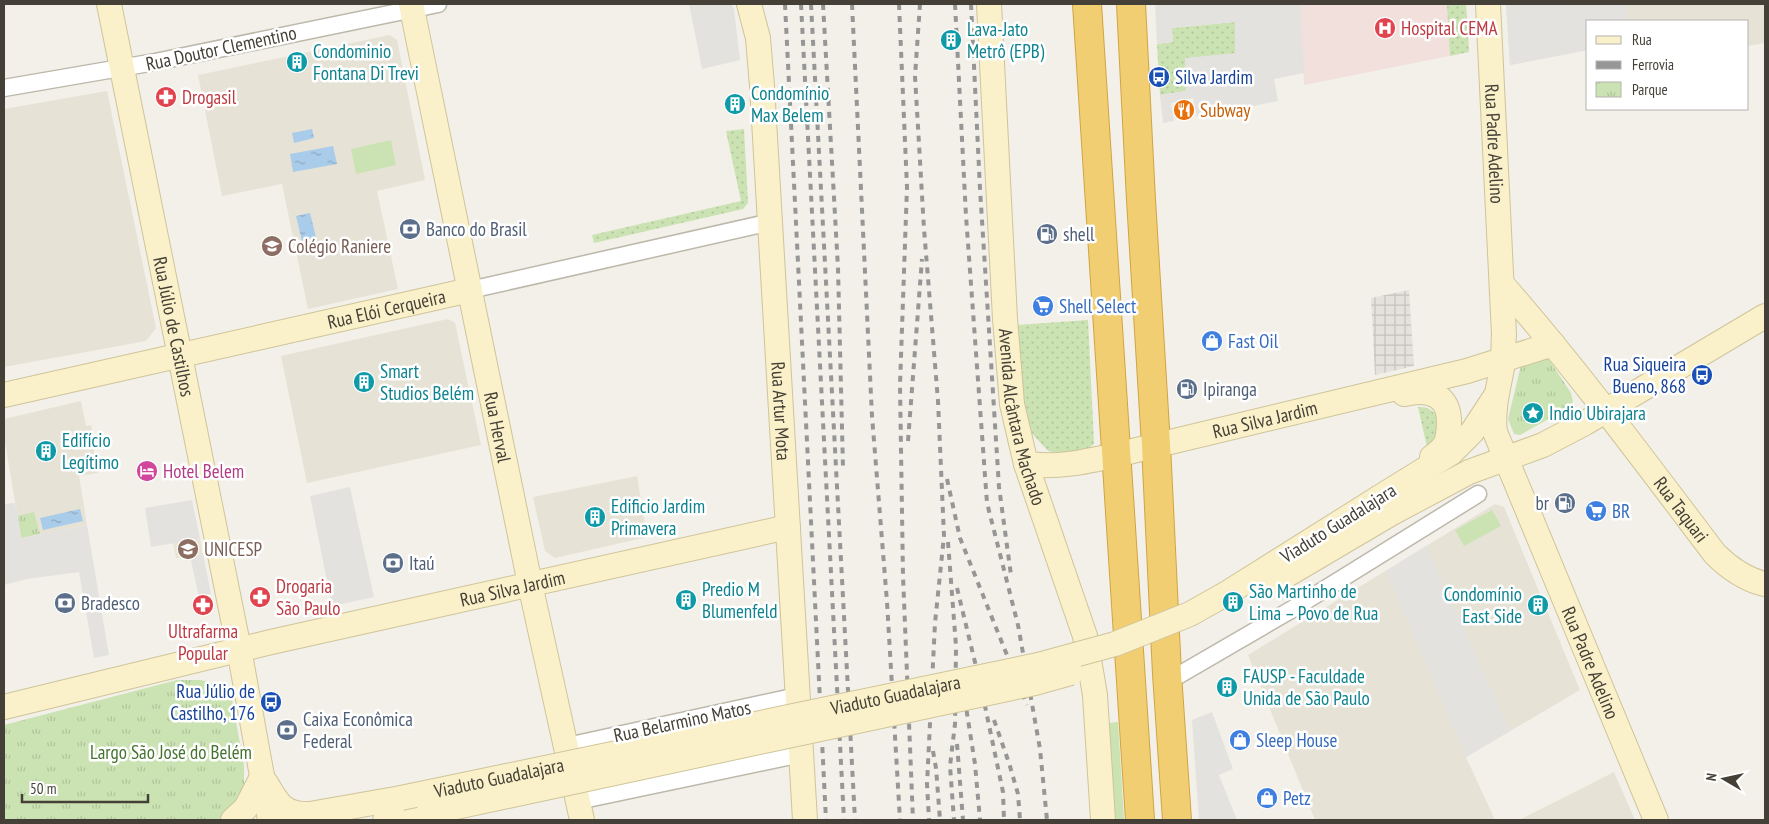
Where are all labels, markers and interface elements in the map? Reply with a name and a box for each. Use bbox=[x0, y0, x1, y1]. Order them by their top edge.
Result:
hospital icon: Hospital CEMA bbox=[1373, 16, 1397, 40]
place label: Hospital CEMA bbox=[1401, 16, 1497, 40]
place label: Lava-Jato Metrô (EPB) bbox=[967, 17, 1045, 63]
street label: Rua Doutor Clementino bbox=[143, 20, 299, 76]
legend bbox=[1586, 20, 1749, 110]
building icon: Lava-Jato Metrô (EPB) bbox=[939, 28, 963, 52]
text: Rua bbox=[1632, 30, 1652, 49]
place label: Condominio Fontana Di Trevi bbox=[313, 39, 419, 85]
building icon: Condominio Fontana Di Trevi bbox=[285, 50, 309, 74]
text: Ferrovia bbox=[1632, 55, 1674, 74]
bus stop icon: Silva Jardim bbox=[1147, 65, 1171, 89]
place label: Silva Jardim bbox=[1175, 65, 1253, 89]
text: Parque bbox=[1632, 80, 1668, 99]
place label: Condomínio Max Belem bbox=[751, 81, 829, 127]
street label: Rua Padre Adelino bbox=[1480, 83, 1510, 204]
pharmacy icon: Drogasil bbox=[154, 85, 178, 109]
place label: Drogasil bbox=[182, 85, 237, 109]
building icon: Condomínio Max Belem bbox=[723, 92, 747, 116]
restaurant icon: Subway bbox=[1172, 98, 1196, 122]
place label: Subway bbox=[1200, 98, 1251, 122]
bank icon: Banco do Brasil bbox=[398, 217, 422, 241]
place label: Banco do Brasil bbox=[426, 217, 527, 241]
fuel station icon: shell bbox=[1035, 222, 1059, 246]
place label: shell bbox=[1063, 222, 1095, 246]
school or university icon: Colégio Raniere bbox=[260, 234, 284, 258]
place label: Colégio Raniere bbox=[288, 234, 391, 258]
street label: Rua Júlio de Castilhos bbox=[148, 254, 200, 399]
street label: Rua Elói Cerqueira bbox=[325, 284, 448, 334]
supermarket icon: Shell Select bbox=[1031, 294, 1055, 318]
place label: Shell Select bbox=[1059, 294, 1137, 318]
street label: Avenida Alcântara Machado bbox=[994, 327, 1051, 508]
shop icon: Fast Oil bbox=[1200, 329, 1224, 353]
place label: Fast Oil bbox=[1228, 329, 1279, 353]
place label: Rua Siqueira Bueno, 868 bbox=[1604, 352, 1686, 398]
place label: Smart Studios Belém bbox=[380, 359, 474, 405]
street label: Rua Artur Mota bbox=[766, 361, 796, 461]
bus stop icon: Rua Siqueira Bueno, 868 bbox=[1690, 363, 1714, 387]
building icon: Smart Studios Belém bbox=[352, 370, 376, 394]
fuel station icon: Ipiranga bbox=[1175, 377, 1199, 401]
place label: Ipiranga bbox=[1203, 377, 1257, 401]
street label: Rua Herval bbox=[479, 390, 517, 465]
street label: Rua Silva Jardim bbox=[1210, 395, 1320, 443]
place icon: Indio Ubirajara bbox=[1521, 401, 1545, 425]
place label: Indio Ubirajara bbox=[1549, 401, 1646, 425]
place label: Edifício Legítimo bbox=[62, 428, 119, 474]
building icon: Edifício Legítimo bbox=[34, 439, 58, 463]
hotel icon: Hotel Belem bbox=[135, 459, 159, 483]
place label: Hotel Belem bbox=[163, 459, 244, 483]
street label: Rua Taquari bbox=[1649, 472, 1714, 547]
street label: Viaduto Guadalajara bbox=[1275, 478, 1400, 569]
place label: br bbox=[1536, 491, 1550, 515]
fuel station icon: br bbox=[1553, 491, 1577, 515]
place label: Edificio Jardim Primavera bbox=[611, 494, 705, 540]
supermarket icon: BR bbox=[1584, 499, 1608, 523]
place label: BR bbox=[1612, 499, 1630, 523]
building icon: Edificio Jardim Primavera bbox=[583, 505, 607, 529]
school or university icon: UNICESP bbox=[176, 537, 200, 561]
place label: UNICESP bbox=[204, 537, 263, 561]
bank icon: Itaú bbox=[381, 551, 405, 575]
place label: Itaú bbox=[409, 551, 435, 575]
street label: Rua Silva Jardim bbox=[458, 565, 567, 612]
place label: Drogaria São Paulo bbox=[276, 574, 341, 620]
place label: Predio M Blumenfeld bbox=[702, 577, 777, 623]
place label: São Martinho de Lima – Povo de Rua bbox=[1249, 579, 1378, 625]
place label: Condomínio East Side bbox=[1444, 582, 1522, 628]
pharmacy icon: Drogaria São Paulo bbox=[248, 585, 272, 609]
building icon: Predio M Blumenfeld bbox=[674, 588, 698, 612]
building icon: São Martinho de Lima – Povo de Rua bbox=[1221, 590, 1245, 614]
bank icon: Bradesco bbox=[53, 591, 77, 615]
place label: Bradesco bbox=[81, 591, 140, 615]
pharmacy icon: Ultrafarma Popular bbox=[191, 593, 215, 617]
building icon: Condomínio East Side bbox=[1526, 593, 1550, 617]
street label: Rua Padre Adelino bbox=[1557, 603, 1625, 723]
place label: Ultrafarma Popular bbox=[168, 619, 238, 665]
place label: FAUSP - Faculdade Unida de São Paulo bbox=[1243, 664, 1370, 710]
street label: Viaduto Guadalajara bbox=[827, 670, 962, 720]
building icon: FAUSP - Faculdade Unida de São Paulo bbox=[1215, 675, 1239, 699]
place label: Rua Júlio de Castilho, 176 bbox=[170, 679, 255, 725]
bus stop icon: Rua Júlio de Castilho, 176 bbox=[259, 690, 283, 714]
street label: Rua Belarmino Matos bbox=[611, 695, 753, 747]
place label: Caixa Econômica Federal bbox=[303, 707, 413, 753]
bank icon: Caixa Econômica Federal bbox=[275, 718, 299, 742]
shop icon: Sleep House bbox=[1228, 728, 1252, 752]
place label: Sleep House bbox=[1256, 728, 1337, 752]
park label: Largo São José do Belém bbox=[90, 740, 252, 764]
street label: Viaduto Guadalajara bbox=[431, 752, 566, 803]
north arrow bbox=[1699, 754, 1749, 804]
scale bar bbox=[22, 772, 149, 804]
text: N bbox=[1702, 772, 1721, 782]
text: 50 m bbox=[30, 779, 56, 798]
shop icon: Petz bbox=[1255, 786, 1279, 810]
place label: Petz bbox=[1283, 786, 1311, 810]

